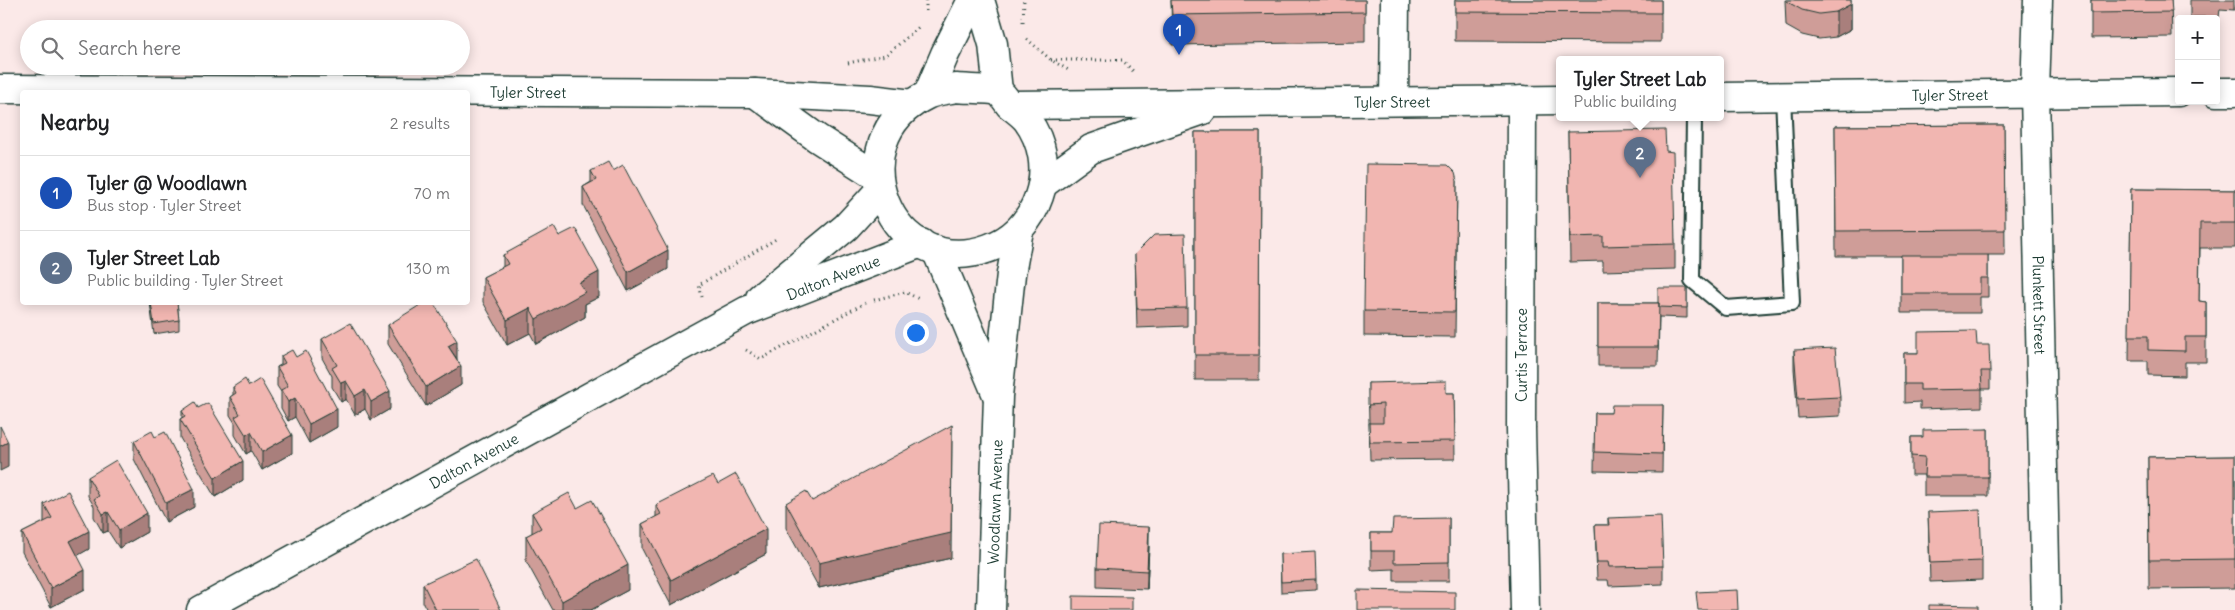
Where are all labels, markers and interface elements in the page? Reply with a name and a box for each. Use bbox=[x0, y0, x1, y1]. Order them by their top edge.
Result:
pin: 1 bbox=[1163, 14, 1195, 55]
map controls bbox=[2175, 15, 2220, 105]
button: + bbox=[2175, 15, 2220, 60]
search box bbox=[20, 20, 470, 75]
icon: search bbox=[38, 34, 66, 62]
text: Search here bbox=[78, 36, 181, 60]
popup bbox=[1556, 56, 1724, 121]
button: − bbox=[2175, 60, 2220, 105]
text: Tyler Street Lab bbox=[1574, 67, 1706, 91]
street label: Tyler Street bbox=[490, 82, 566, 102]
street label: Tyler Street bbox=[1912, 85, 1988, 104]
text: Public building bbox=[1574, 91, 1677, 111]
street label: Tyler Street bbox=[1354, 92, 1430, 111]
text: Nearby bbox=[40, 109, 110, 136]
text: 2 results bbox=[390, 113, 450, 133]
pin: 2 bbox=[1624, 137, 1656, 178]
text: Tyler @ Woodlawn bbox=[87, 171, 247, 195]
text: 1 bbox=[53, 183, 59, 203]
text: 70 m bbox=[414, 183, 450, 203]
text: Bus stop · Tyler Street bbox=[87, 195, 241, 215]
text: Tyler Street Lab bbox=[87, 246, 220, 270]
street label: Dalton Avenue bbox=[784, 250, 882, 304]
street label: Plunkett Street bbox=[2029, 255, 2050, 355]
text: 2 bbox=[52, 258, 60, 278]
text: 130 m bbox=[406, 258, 450, 278]
text: Public building · Tyler Street bbox=[87, 270, 283, 290]
street label: Curtis Terrace bbox=[1512, 308, 1531, 402]
your location bbox=[903, 320, 929, 346]
street label: Dalton Avenue bbox=[426, 428, 521, 492]
street label: Woodlawn Avenue bbox=[983, 439, 1006, 565]

